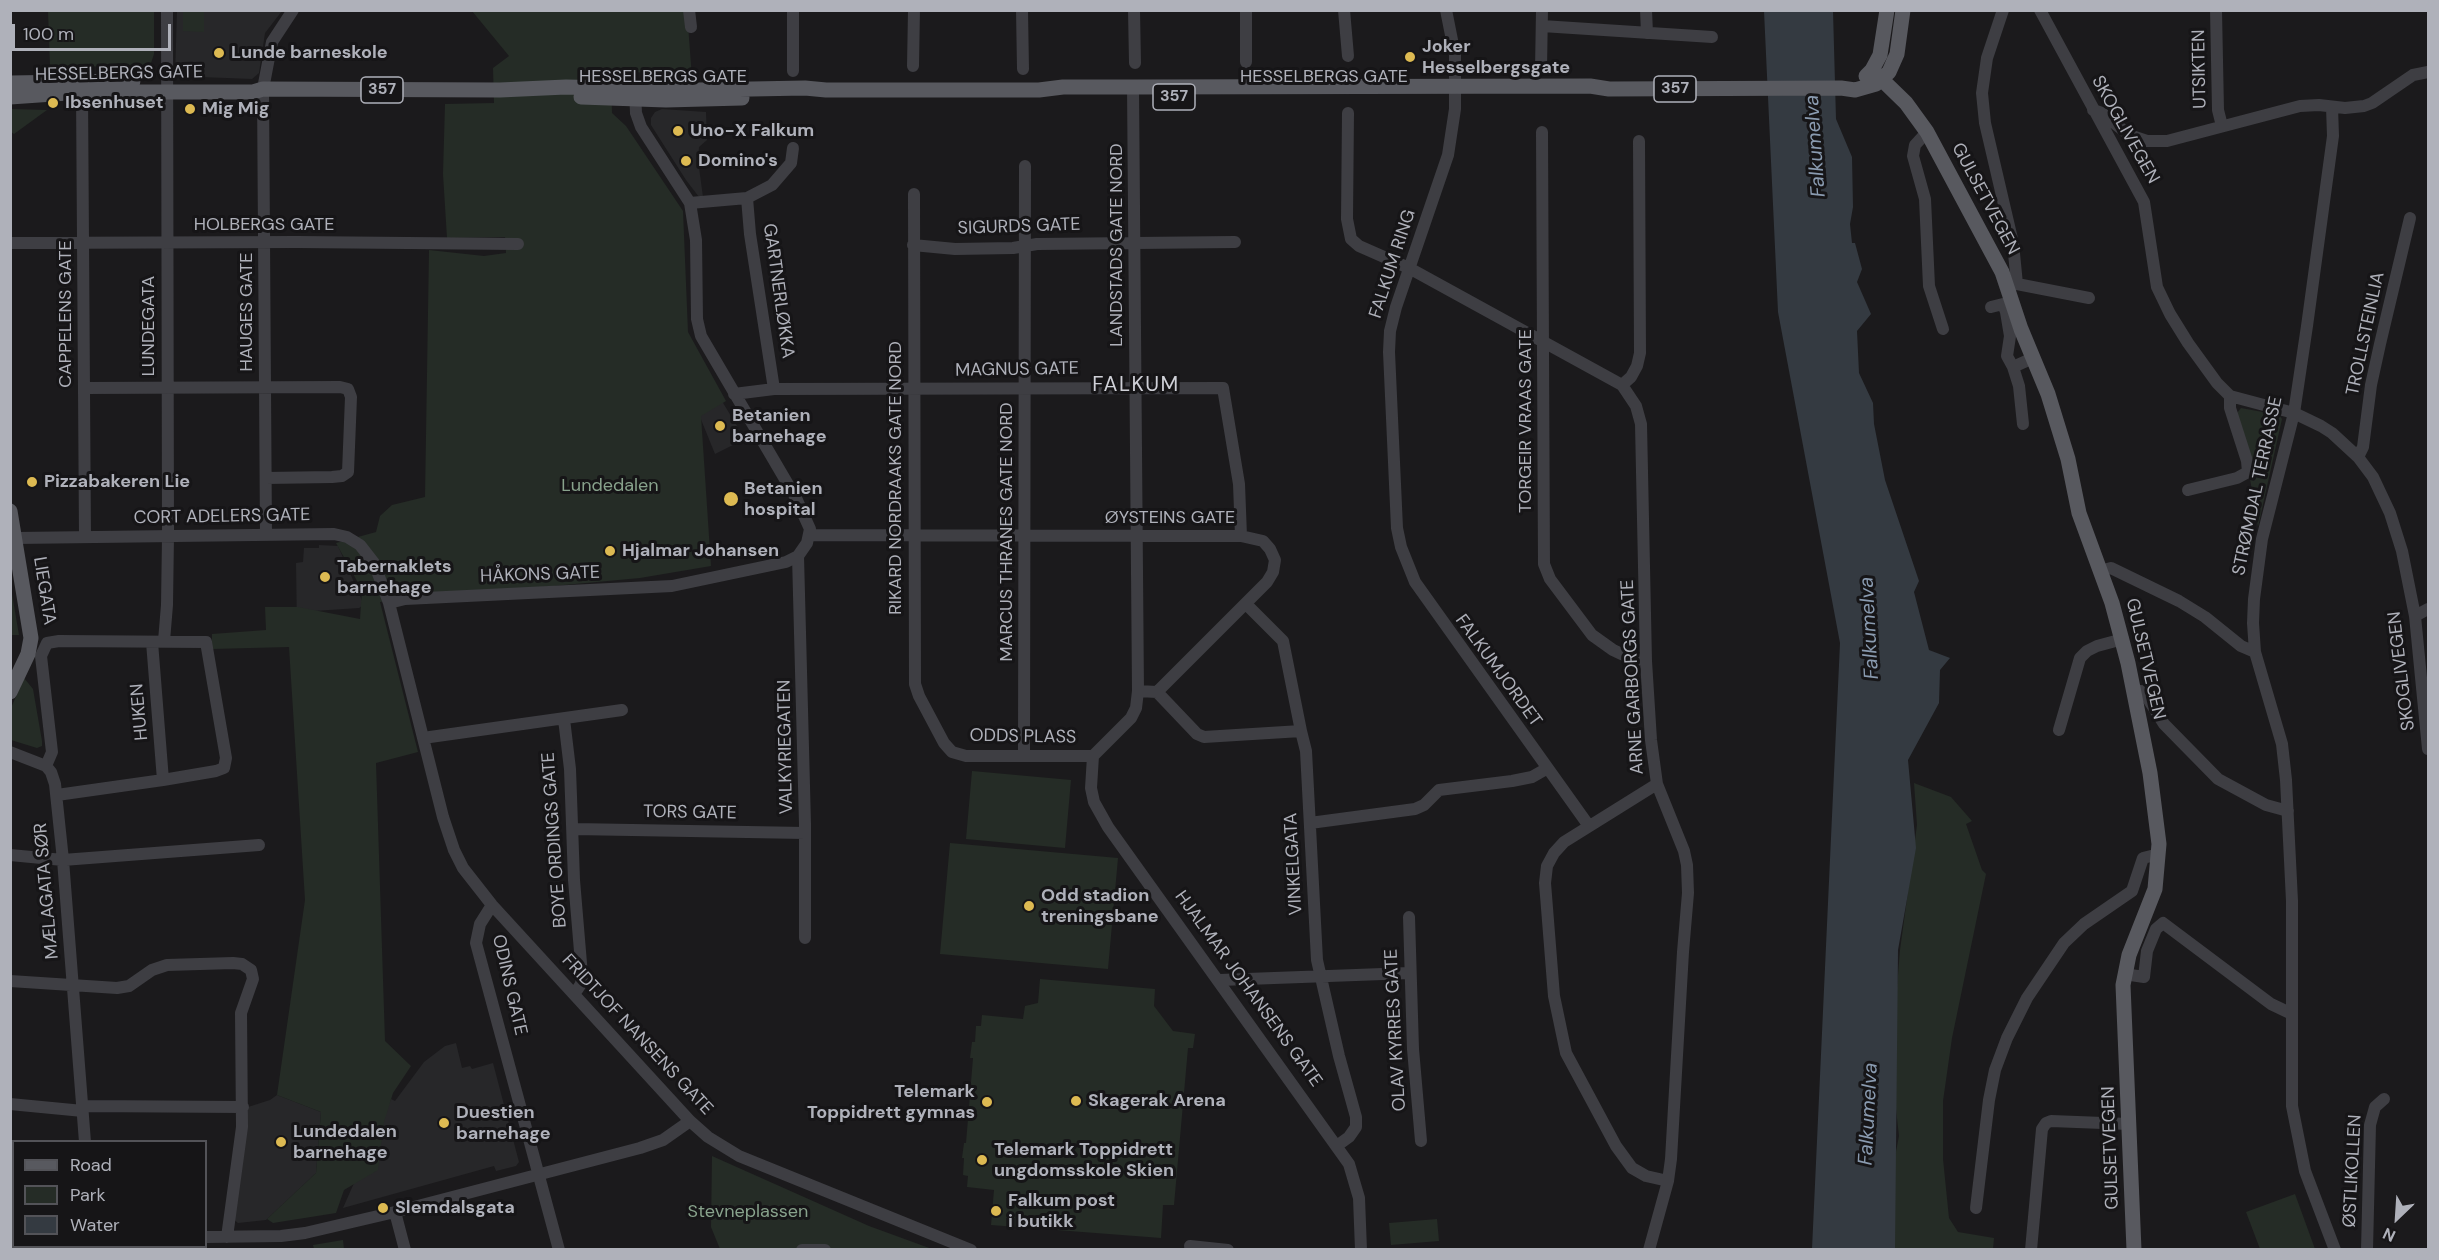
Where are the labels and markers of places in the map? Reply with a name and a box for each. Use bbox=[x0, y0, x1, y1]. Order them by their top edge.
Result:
place label: Joker Hesselbergsgate bbox=[1422, 36, 1570, 78]
place label: Lunde barneskole bbox=[231, 42, 388, 64]
marker: Lunde barneskole bbox=[212, 46, 226, 60]
marker: Joker Hesselbergsgate bbox=[1403, 50, 1417, 64]
place label: Ibsenhuset bbox=[65, 92, 163, 114]
marker: Ibsenhuset bbox=[46, 96, 60, 110]
place label: Mig Mig bbox=[202, 98, 269, 120]
marker: Mig Mig bbox=[183, 102, 197, 116]
place label: Uno-X Falkum bbox=[690, 120, 814, 142]
marker: Uno-X Falkum bbox=[671, 124, 685, 138]
place label: Domino's bbox=[698, 150, 778, 172]
marker: Domino's bbox=[679, 154, 693, 168]
place label: Betanien barnehage bbox=[732, 405, 827, 448]
marker: Betanien barnehage bbox=[713, 419, 727, 433]
place label: Pizzabakeren Lie bbox=[44, 471, 190, 493]
marker: Pizzabakeren Lie bbox=[25, 475, 39, 489]
place label: Betanien hospital bbox=[744, 478, 823, 520]
marker: Betanien hospital bbox=[722, 490, 740, 508]
place label: Hjalmar Johansen bbox=[622, 540, 779, 562]
marker: Hjalmar Johansen bbox=[603, 544, 617, 558]
place label: Tabernaklets barnehage bbox=[337, 556, 452, 598]
marker: Tabernaklets barnehage bbox=[318, 570, 332, 584]
place label: Odd stadion treningsbane bbox=[1041, 885, 1159, 928]
marker: Odd stadion treningsbane bbox=[1022, 899, 1036, 913]
place label: Telemark Toppidrett gymnas bbox=[807, 1081, 975, 1124]
place label: Skagerak Arena bbox=[1088, 1090, 1226, 1112]
marker: Skagerak Arena bbox=[1069, 1094, 1083, 1108]
marker: Telemark Toppidrett gymnas bbox=[980, 1095, 994, 1109]
place label: Duestien barnehage bbox=[456, 1102, 551, 1144]
marker: Duestien barnehage bbox=[437, 1116, 451, 1130]
place label: Lundedalen barnehage bbox=[293, 1121, 397, 1164]
marker: Lundedalen barnehage bbox=[274, 1135, 288, 1149]
place label: Telemark Toppidrett ungdomsskole Skien bbox=[994, 1139, 1174, 1182]
marker: Telemark Toppidrett ungdomsskole Skien bbox=[975, 1153, 989, 1167]
place label: Falkum post i butikk bbox=[1008, 1190, 1115, 1232]
place label: Slemdalsgata bbox=[395, 1197, 515, 1219]
marker: Slemdalsgata bbox=[376, 1201, 390, 1215]
marker: Falkum post i butikk bbox=[989, 1204, 1003, 1218]

